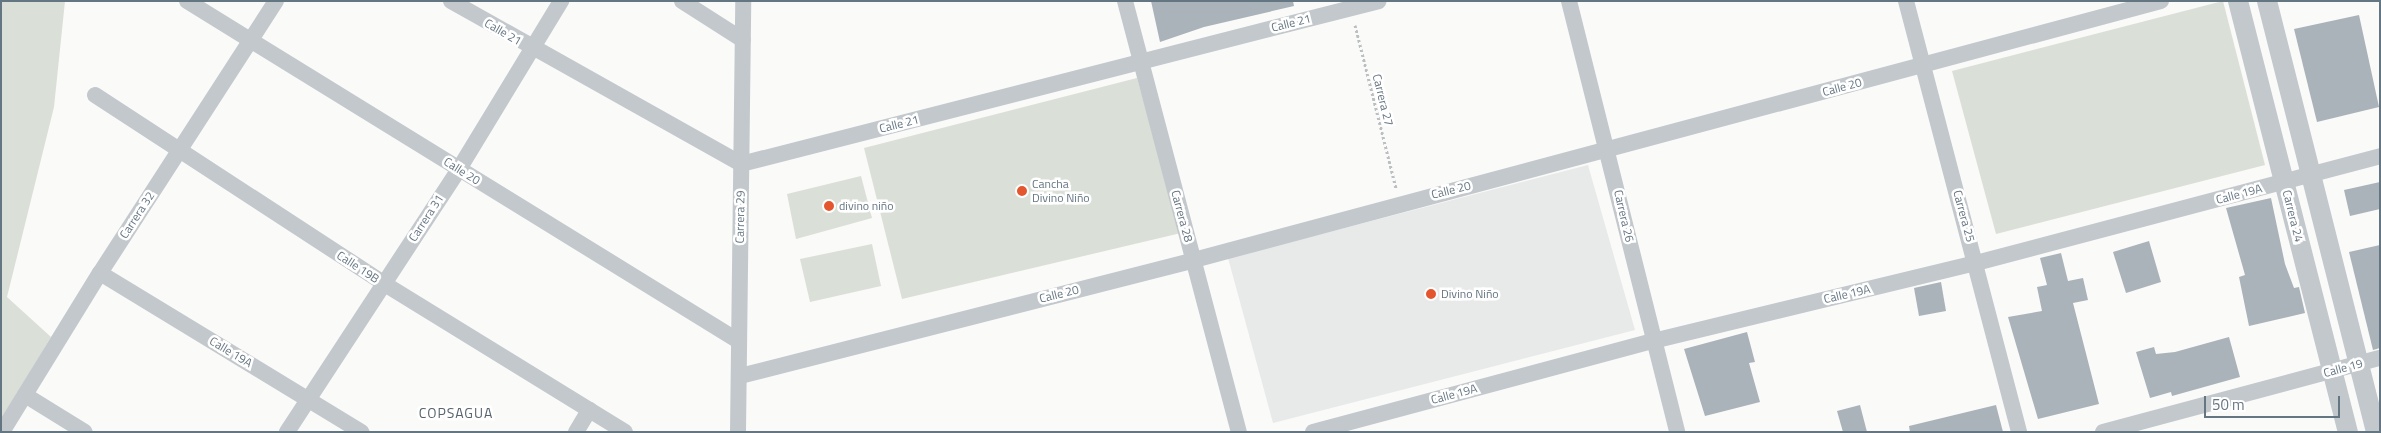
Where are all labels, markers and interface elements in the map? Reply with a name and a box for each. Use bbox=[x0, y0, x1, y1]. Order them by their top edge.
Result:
street label: Calle 21 bbox=[1270, 11, 1312, 35]
street label: Calle 21 bbox=[482, 16, 524, 48]
street label: Carrera 27 bbox=[1370, 73, 1396, 127]
street label: Calle 20 bbox=[1821, 75, 1863, 99]
street label: Calle 21 bbox=[878, 112, 920, 136]
street label: Calle 20 bbox=[441, 154, 483, 188]
place label: Cancha Divino Niño bbox=[1032, 177, 1090, 205]
street label: Calle 20 bbox=[1430, 178, 1472, 202]
street label: Calle 19A bbox=[2214, 181, 2264, 207]
marker: Cancha Divino Niño bbox=[1016, 185, 1028, 197]
street label: Carrera 32 bbox=[117, 189, 157, 241]
street label: Carrera 28 bbox=[1168, 189, 1196, 243]
street label: Carrera 26 bbox=[1611, 189, 1637, 243]
street label: Carrera 25 bbox=[1950, 189, 1978, 243]
street label: Carrera 24 bbox=[2280, 189, 2306, 243]
street label: Carrera 29 bbox=[732, 190, 748, 244]
street label: Carrera 31 bbox=[406, 192, 446, 244]
place label: divino niño bbox=[839, 199, 894, 213]
marker: divino niño bbox=[823, 200, 835, 212]
street label: Calle 19B bbox=[334, 248, 382, 286]
street label: Calle 20 bbox=[1038, 282, 1080, 306]
street label: Calle 19A bbox=[1822, 282, 1872, 306]
place label: Divino Niño bbox=[1441, 287, 1499, 301]
marker: Divino Niño bbox=[1425, 288, 1437, 300]
street label: Calle 19A bbox=[207, 334, 255, 370]
street label: Calle 19 bbox=[2322, 356, 2364, 380]
street label: Calle 19A bbox=[1429, 381, 1479, 407]
scale bar bbox=[2206, 386, 2342, 418]
text: 50 m bbox=[2212, 393, 2245, 416]
district label: COPSAGUA bbox=[418, 405, 494, 421]

